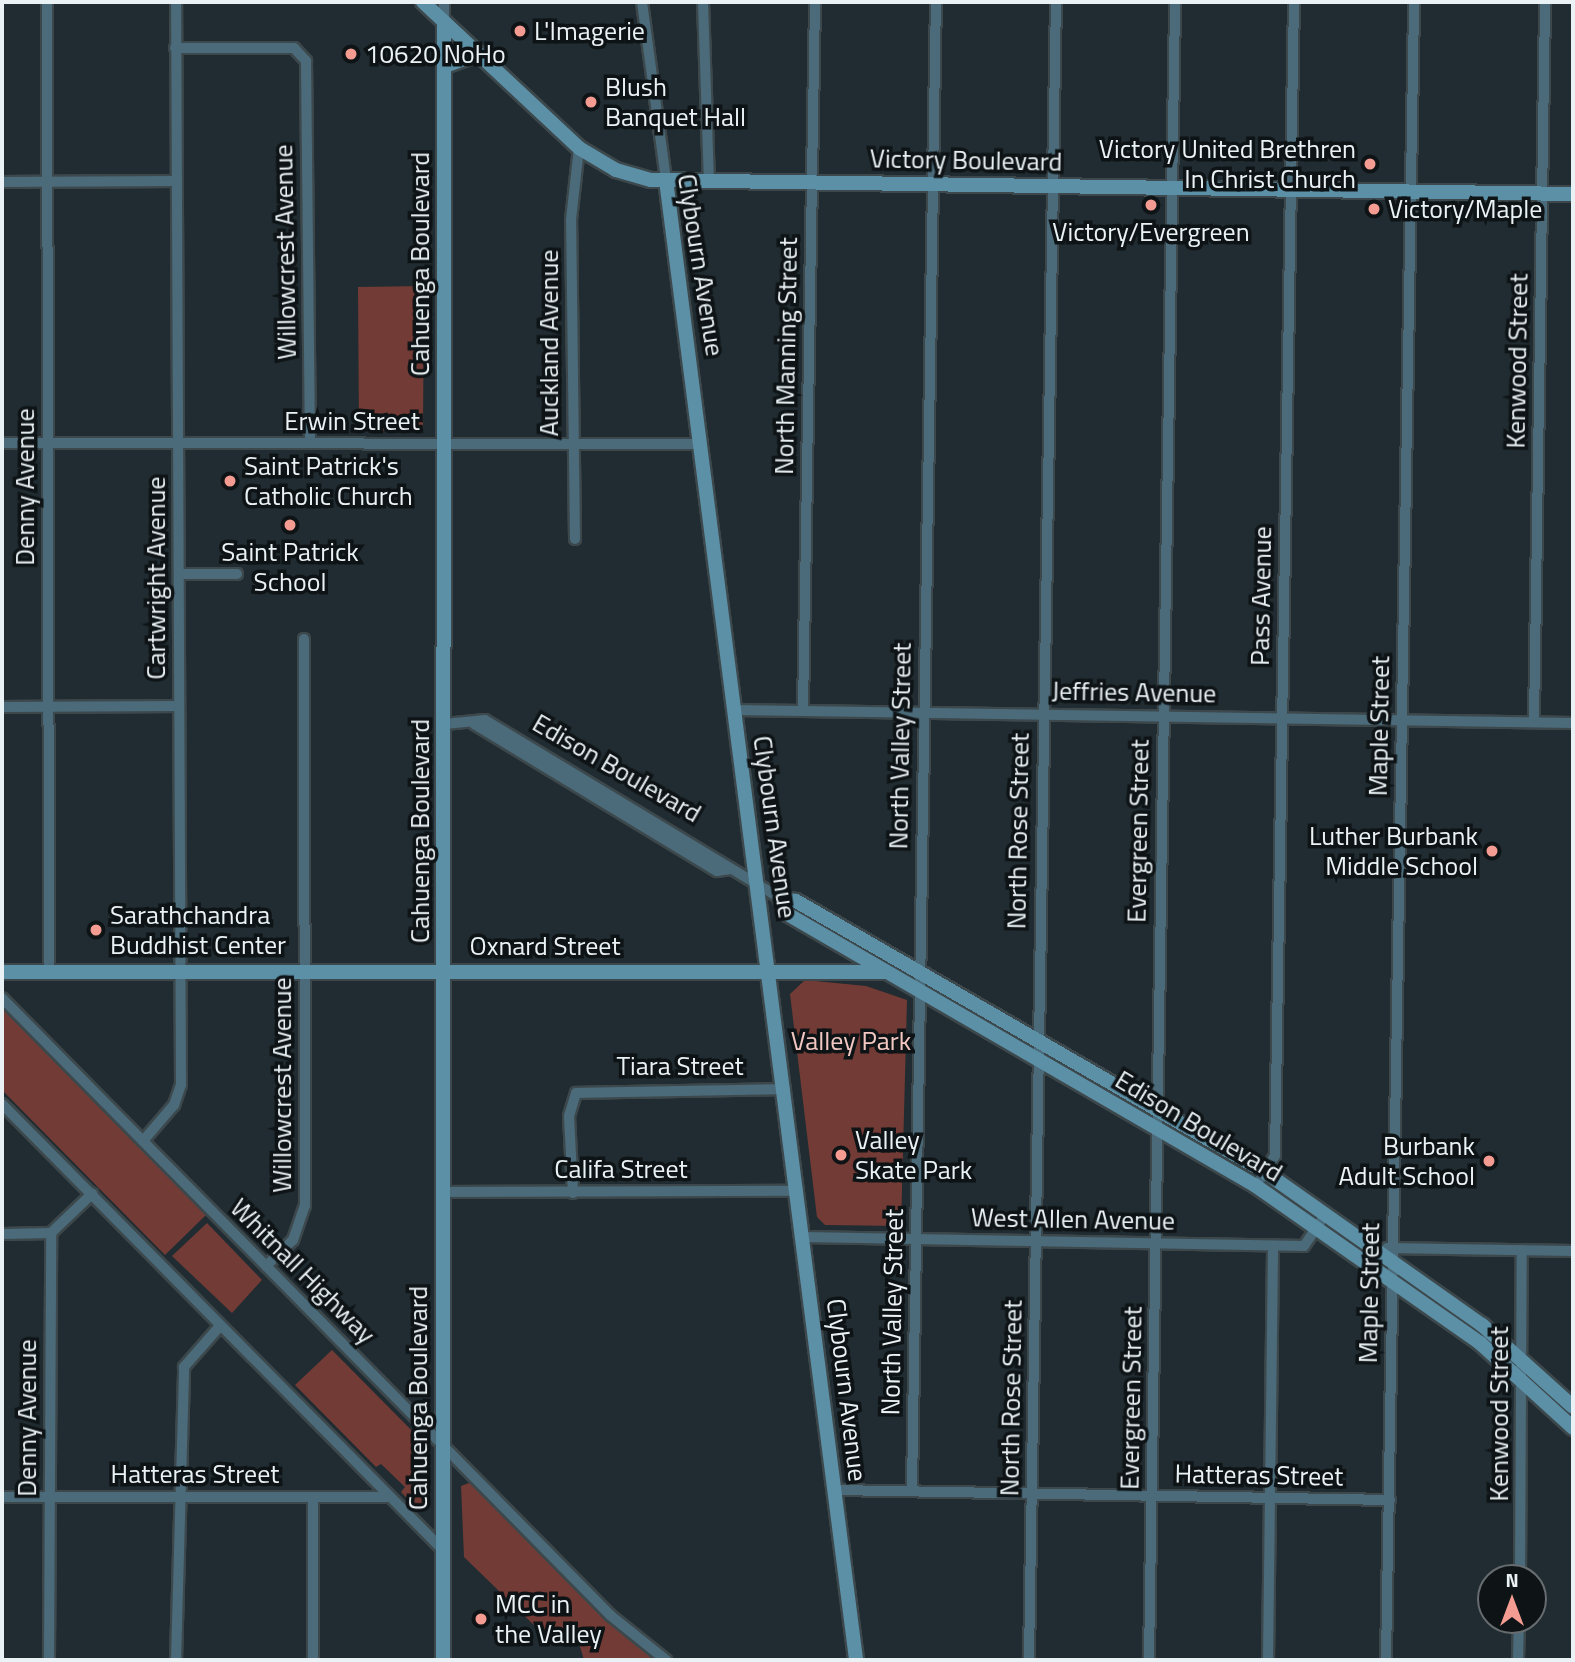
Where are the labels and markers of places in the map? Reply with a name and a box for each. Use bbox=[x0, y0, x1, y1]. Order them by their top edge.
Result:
place label: L'Imagerie bbox=[534, 15, 645, 47]
marker: L'Imagerie bbox=[512, 23, 528, 39]
place label: 10620 NoHo bbox=[365, 38, 506, 70]
marker: 10620 NoHo bbox=[343, 46, 359, 62]
place label: Blush Banquet Hall bbox=[605, 71, 746, 132]
marker: Blush Banquet Hall bbox=[583, 94, 599, 110]
place label: Victory United Brethren In Christ Church bbox=[1099, 133, 1356, 194]
marker: Victory United Brethren In Christ Church bbox=[1362, 156, 1378, 172]
place label: Victory/Maple bbox=[1388, 193, 1542, 225]
marker: Victory/Evergreen bbox=[1143, 197, 1159, 213]
marker: Victory/Maple bbox=[1366, 201, 1382, 217]
place label: Victory/Evergreen bbox=[1052, 216, 1250, 248]
place label: Saint Patrick's Catholic Church bbox=[244, 450, 413, 512]
marker: Saint Patrick's Catholic Church bbox=[222, 473, 238, 489]
marker: Saint Patrick School bbox=[282, 517, 298, 533]
place label: Saint Patrick School bbox=[221, 536, 359, 598]
place label: Luther Burbank Middle School bbox=[1309, 820, 1478, 882]
marker: Luther Burbank Middle School bbox=[1484, 843, 1500, 859]
place label: Sarathchandra Buddhist Center bbox=[110, 899, 286, 960]
marker: Sarathchandra Buddhist Center bbox=[88, 922, 104, 938]
place label: Valley Skate Park bbox=[855, 1124, 972, 1186]
place label: Burbank Adult School bbox=[1338, 1130, 1475, 1192]
marker: Valley Skate Park bbox=[833, 1147, 849, 1163]
marker: Burbank Adult School bbox=[1481, 1153, 1497, 1169]
place label: MCC in the Valley bbox=[495, 1588, 602, 1650]
marker: MCC in the Valley bbox=[473, 1611, 489, 1627]

